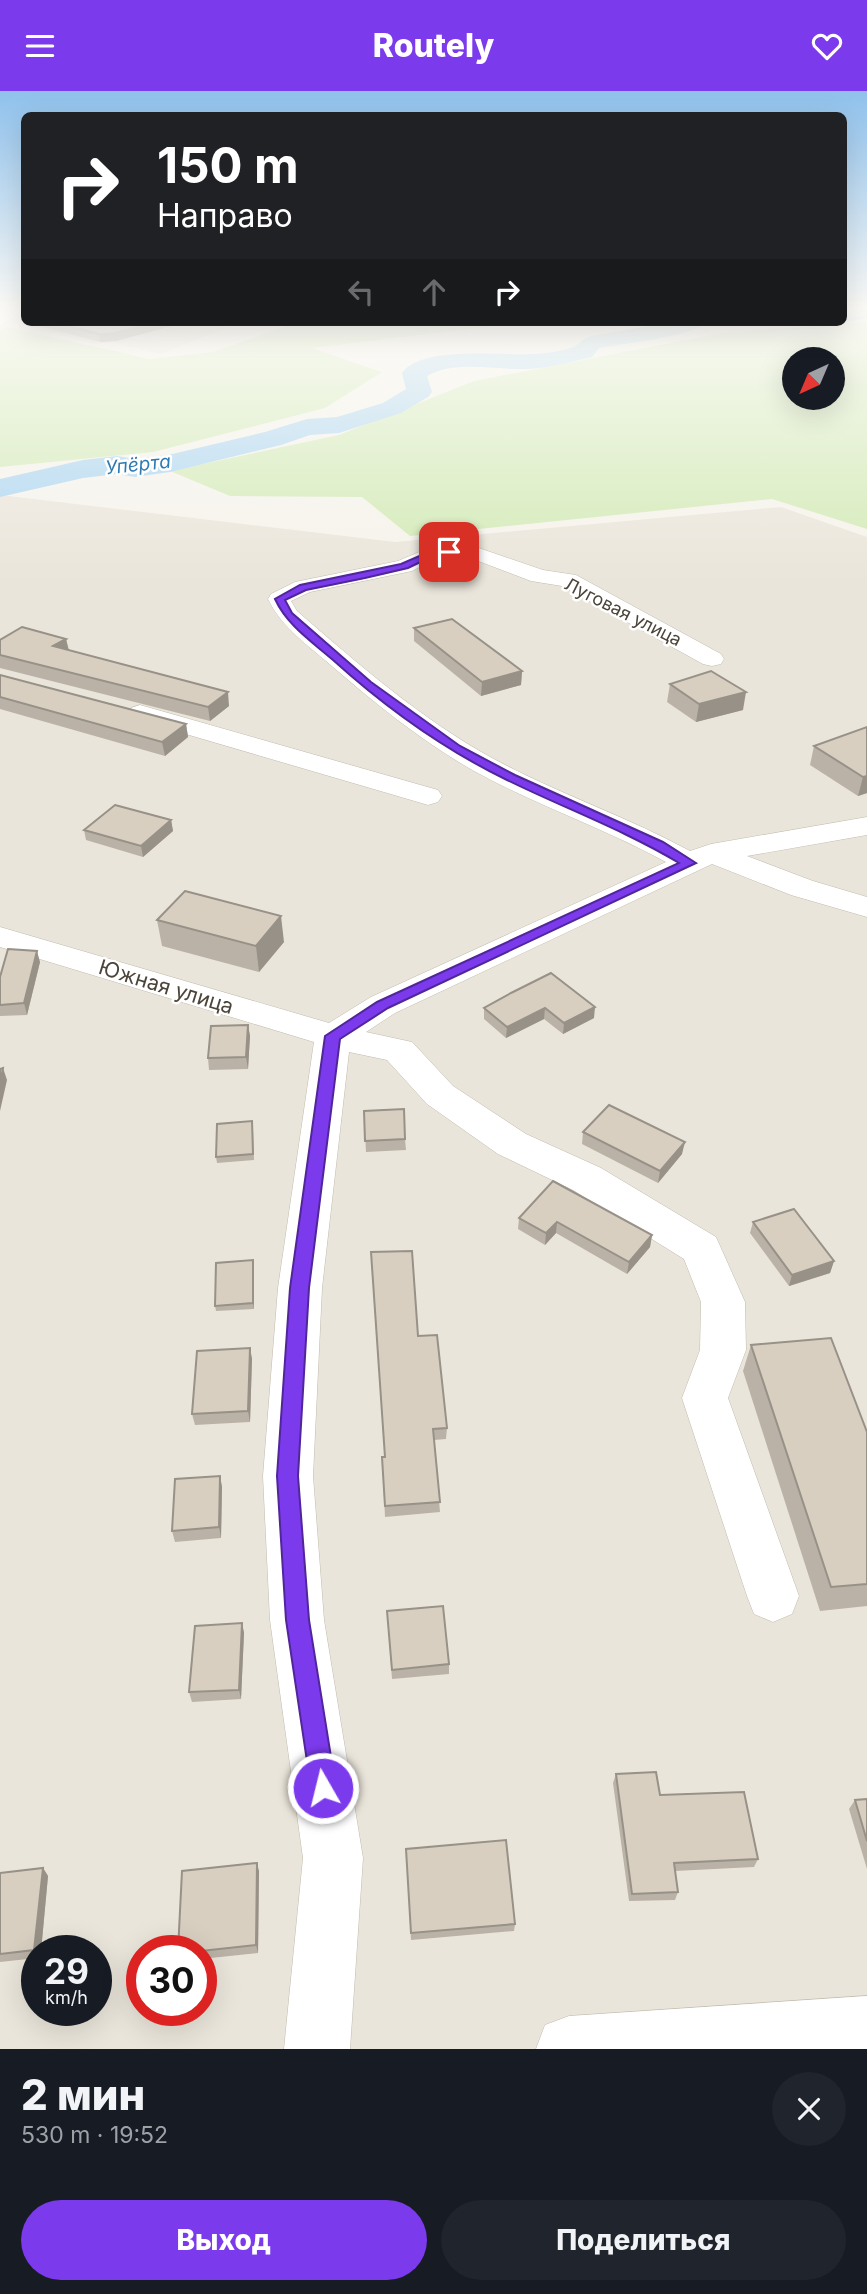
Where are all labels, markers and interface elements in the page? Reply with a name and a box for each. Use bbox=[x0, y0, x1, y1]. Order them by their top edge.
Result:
text: Routely bbox=[373, 26, 494, 65]
icon: menu bbox=[21, 27, 59, 65]
icon: heart bbox=[808, 27, 846, 65]
text: 150 m bbox=[157, 136, 299, 195]
icon: right bbox=[42, 140, 133, 231]
text: Направо bbox=[157, 196, 293, 235]
icon: left bbox=[342, 273, 380, 311]
icon: ahead bbox=[415, 273, 453, 311]
icon: right bbox=[488, 273, 526, 311]
north arrow bbox=[782, 347, 845, 409]
map controls bbox=[782, 347, 845, 410]
water label: Упёрта bbox=[104, 450, 172, 479]
pin bbox=[419, 522, 479, 582]
icon: arrive bbox=[430, 533, 468, 571]
street label: Луговая улица bbox=[561, 573, 685, 650]
street label: Южная улица bbox=[96, 954, 237, 1019]
position arrow bbox=[286, 1751, 360, 1825]
speed limit sign: 30 bbox=[126, 1935, 217, 2026]
text: 29 bbox=[44, 1950, 89, 1992]
text: km/h bbox=[45, 1987, 88, 2008]
text: 2 мин bbox=[21, 2069, 145, 2120]
button: close bbox=[772, 2072, 846, 2146]
text: 530 m · 19:52 bbox=[21, 2121, 168, 2149]
button: Выход bbox=[21, 2200, 427, 2280]
button: Поделиться bbox=[441, 2200, 846, 2280]

